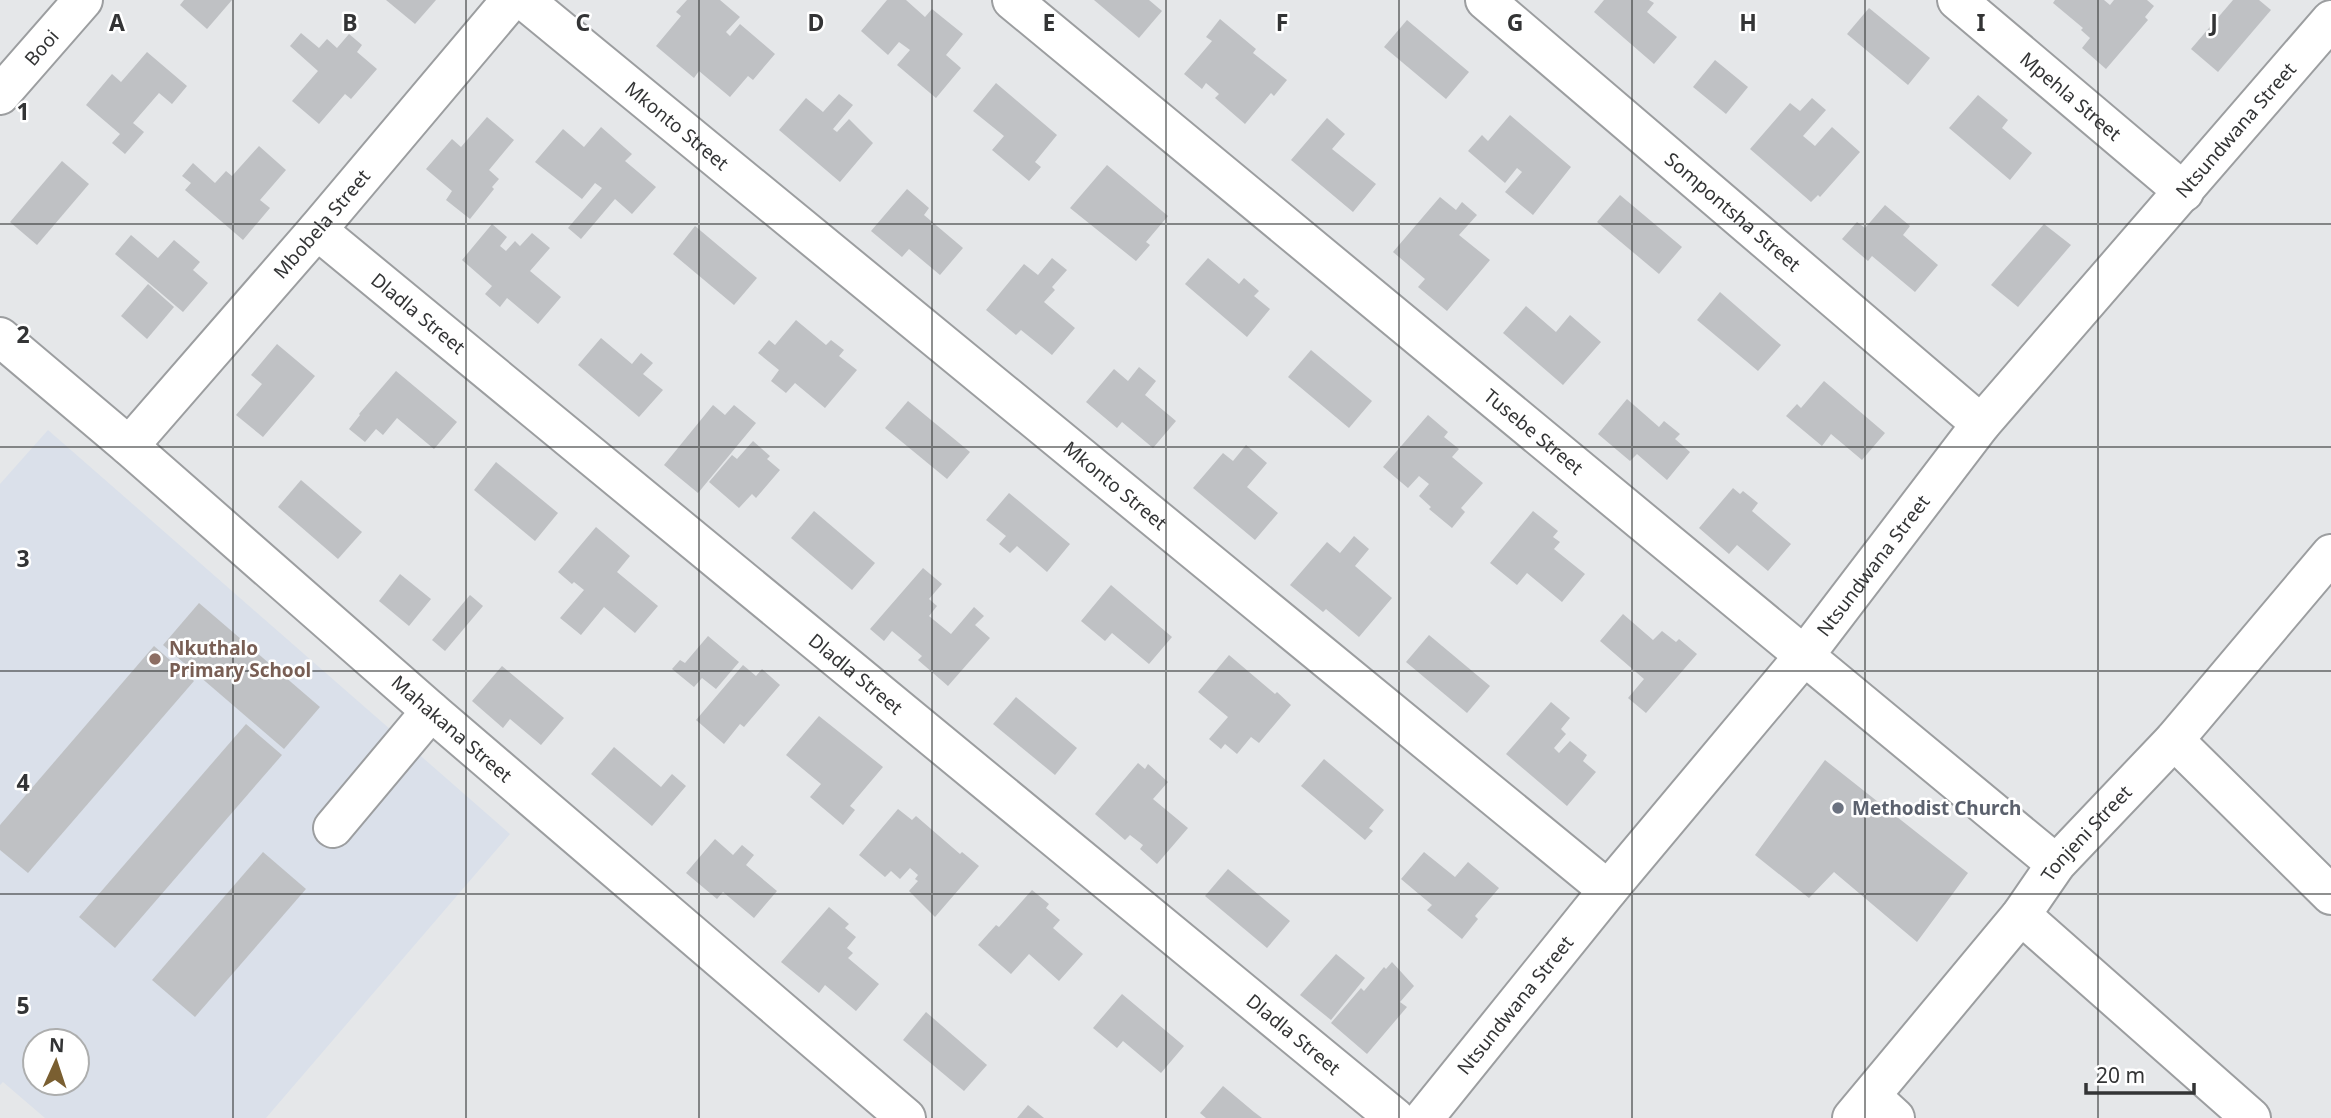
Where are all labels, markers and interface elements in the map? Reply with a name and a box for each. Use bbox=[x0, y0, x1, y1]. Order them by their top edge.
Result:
text: A bbox=[109, 6, 125, 38]
text: B bbox=[342, 6, 358, 38]
text: C bbox=[576, 6, 591, 38]
text: D bbox=[808, 6, 824, 38]
text: E bbox=[1043, 6, 1055, 38]
text: F bbox=[1276, 6, 1288, 38]
text: G bbox=[1507, 6, 1523, 38]
text: H bbox=[1739, 6, 1757, 38]
text: I bbox=[1977, 6, 1986, 38]
text: J bbox=[2208, 6, 2218, 38]
street label: Booi bbox=[18, 24, 64, 71]
street label: Mpehla Street bbox=[2015, 46, 2127, 147]
street label: Ntsundwana Street bbox=[2170, 57, 2302, 203]
street label: Mkonto Street bbox=[620, 75, 734, 176]
text: 1 bbox=[16, 95, 30, 127]
street label: Sompontsha Street bbox=[1659, 146, 1806, 277]
street label: Mbobela Street bbox=[267, 164, 376, 284]
street label: Dladla Street bbox=[366, 267, 471, 360]
text: 2 bbox=[16, 318, 30, 350]
street label: Tusebe Street bbox=[1478, 383, 1589, 481]
street label: Mkonto Street bbox=[1058, 435, 1173, 536]
street label: Ntsundwana Street bbox=[1811, 489, 1935, 642]
text: 3 bbox=[16, 542, 30, 574]
street label: Dladla Street bbox=[803, 627, 908, 720]
place label: Nkuthalo Primary School bbox=[169, 635, 311, 683]
marker: Nkuthalo Primary School bbox=[147, 651, 163, 667]
street label: Mahakana Street bbox=[386, 669, 518, 788]
text: 4 bbox=[16, 766, 30, 798]
street label: Tonjeni Street bbox=[2035, 779, 2137, 887]
place label: Methodist Church bbox=[1852, 795, 2021, 821]
marker: Methodist Church bbox=[1830, 800, 1846, 816]
street label: Ntsundwana Street bbox=[1451, 930, 1579, 1080]
street label: Dladla Street bbox=[1241, 988, 1346, 1081]
text: 5 bbox=[16, 989, 30, 1021]
north arrow bbox=[21, 1027, 91, 1097]
text: N bbox=[48, 1032, 65, 1058]
scale bar bbox=[2086, 1052, 2194, 1096]
text: 20 m bbox=[2096, 1061, 2145, 1089]

